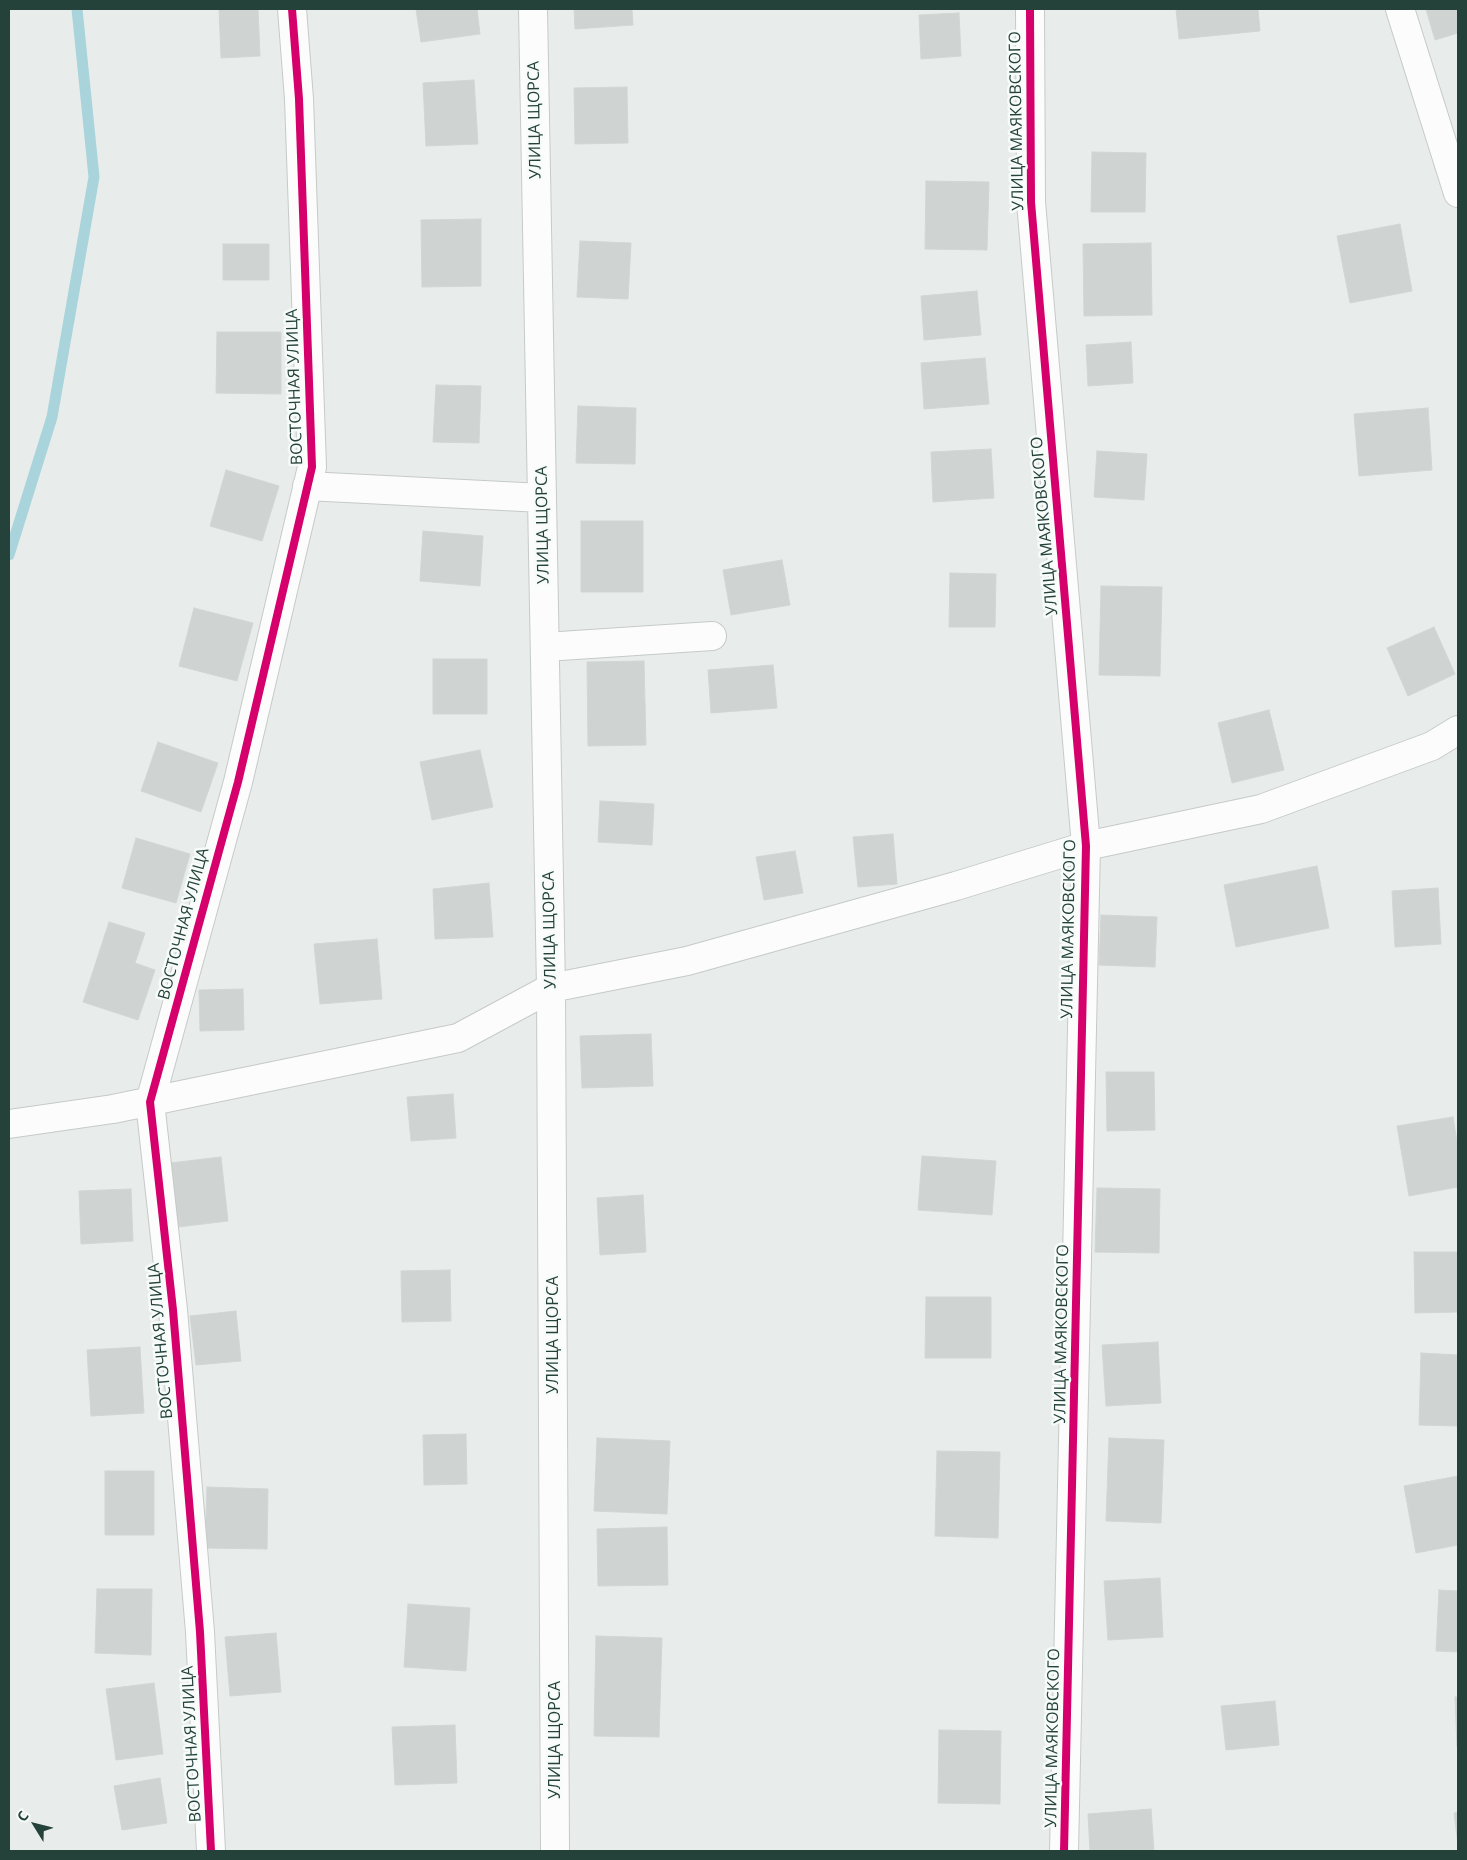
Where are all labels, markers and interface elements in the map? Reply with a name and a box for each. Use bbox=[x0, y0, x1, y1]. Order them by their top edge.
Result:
street label: УЛИЦА МАЯКОВСКОГО bbox=[1006, 31, 1028, 211]
street label: УЛИЦА ЩОРСА bbox=[524, 61, 546, 179]
street label: ВОСТОЧНАЯ УЛИЦА bbox=[283, 308, 307, 466]
street label: УЛИЦА МАЯКОВСКОГО bbox=[1028, 436, 1062, 616]
street label: УЛИЦА ЩОРСА bbox=[532, 466, 554, 584]
street label: УЛИЦА МАЯКОВСКОГО bbox=[1058, 839, 1080, 1019]
street label: ВОСТОЧНАЯ УЛИЦА bbox=[154, 846, 214, 1002]
street label: УЛИЦА ЩОРСА bbox=[539, 871, 561, 989]
street label: УЛИЦА МАЯКОВСКОГО bbox=[1051, 1244, 1073, 1424]
street label: ВОСТОЧНАЯ УЛИЦА bbox=[145, 1262, 177, 1420]
street label: УЛИЦА ЩОРСА bbox=[543, 1276, 563, 1394]
street label: УЛИЦА МАЯКОВСКОГО bbox=[1042, 1648, 1064, 1828]
street label: ВОСТОЧНАЯ УЛИЦА bbox=[178, 1665, 206, 1823]
street label: УЛИЦА ЩОРСА bbox=[545, 1681, 565, 1799]
north arrow bbox=[10, 1800, 60, 1850]
text: С bbox=[12, 1807, 33, 1825]

